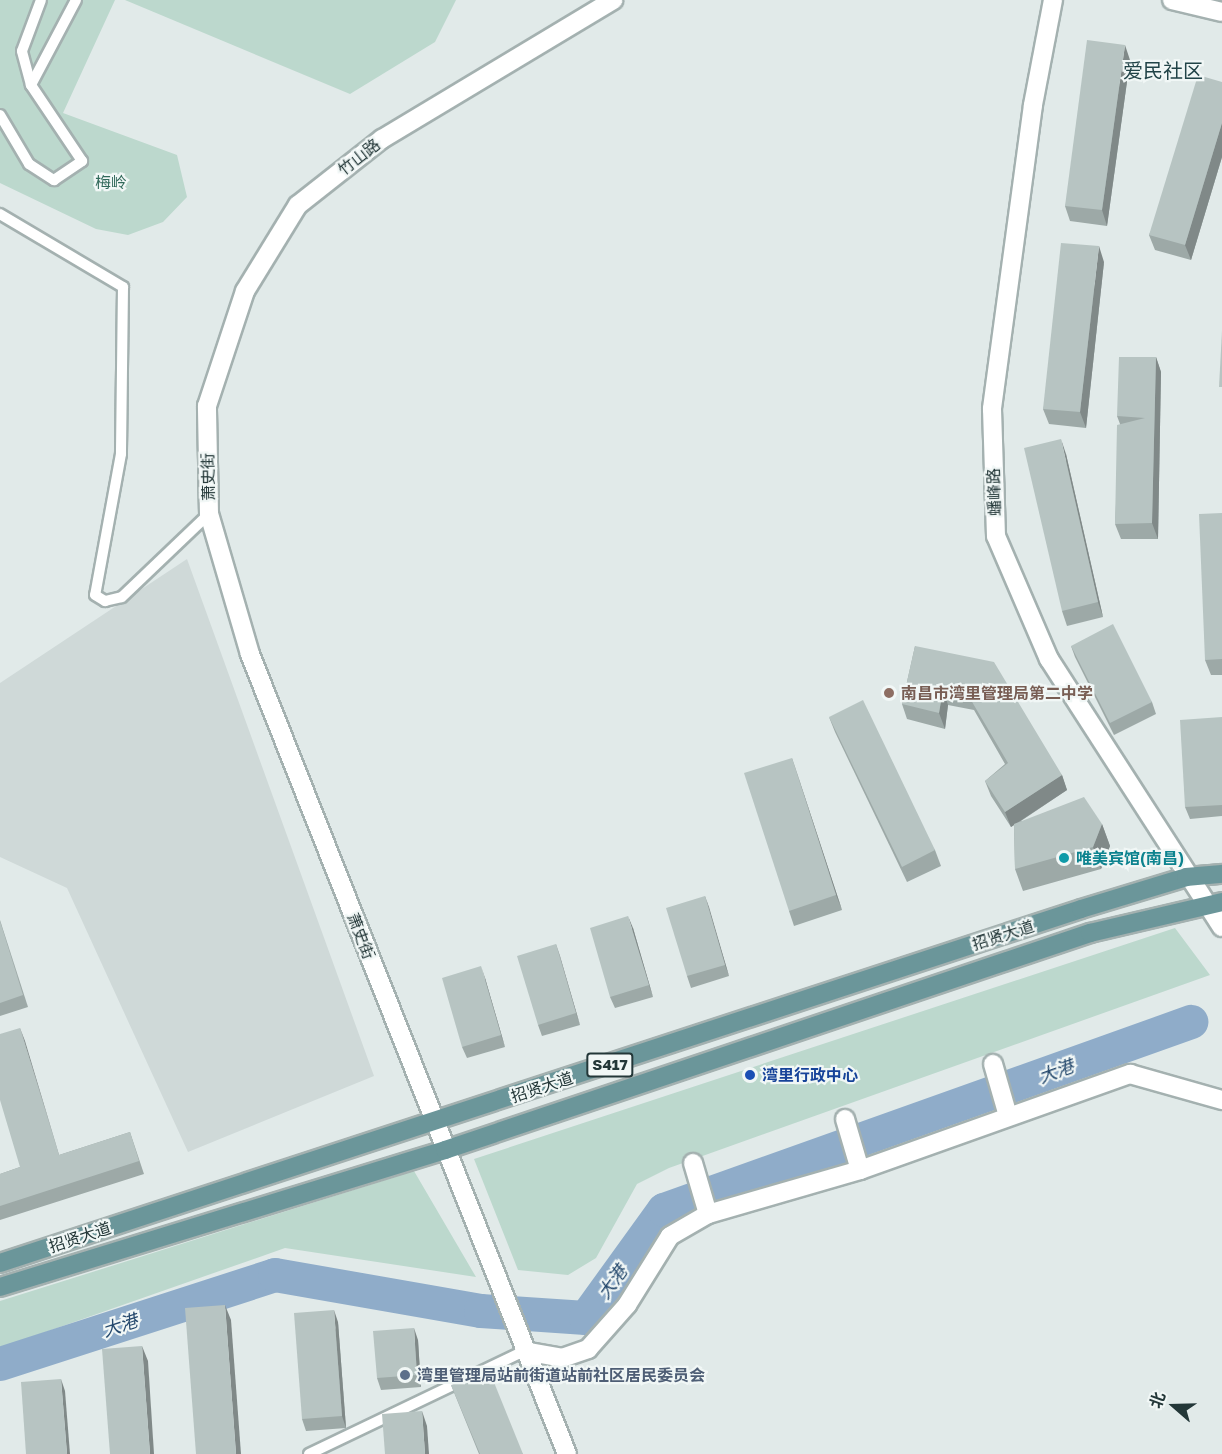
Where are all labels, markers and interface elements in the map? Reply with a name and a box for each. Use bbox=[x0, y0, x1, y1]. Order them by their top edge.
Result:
district label: 爱民社区 bbox=[1123, 58, 1203, 82]
street label: 竹山路 bbox=[334, 135, 384, 179]
park label: 梅岭 bbox=[95, 172, 127, 192]
street label: 萧史街 bbox=[198, 453, 218, 501]
street label: 蟠峰路 bbox=[984, 468, 1004, 516]
place label: 南昌市湾里管理局第二中学 bbox=[901, 683, 1093, 703]
marker: 南昌市湾里管理局第二中学 bbox=[882, 686, 896, 700]
place label: 唯美宾馆(南昌) bbox=[1076, 848, 1184, 868]
marker: 唯美宾馆(南昌) bbox=[1057, 851, 1071, 865]
street label: 萧史街 bbox=[343, 910, 379, 962]
street label: 招贤大道 bbox=[970, 916, 1036, 954]
road number: S417 bbox=[586, 1053, 634, 1077]
water label: 大港 bbox=[1035, 1055, 1077, 1087]
place label: 湾里行政中心 bbox=[762, 1065, 858, 1085]
street label: 招贤大道 bbox=[509, 1068, 575, 1106]
marker: 湾里行政中心 bbox=[743, 1068, 757, 1082]
street label: 招贤大道 bbox=[47, 1218, 113, 1256]
water label: 大港 bbox=[593, 1261, 631, 1303]
water label: 大港 bbox=[100, 1309, 140, 1341]
place label: 湾里管理局站前街道站前社区居民委员会 bbox=[417, 1365, 705, 1385]
marker: 湾里管理局站前街道站前社区居民委员会 bbox=[398, 1368, 412, 1382]
north arrow bbox=[1144, 1376, 1204, 1436]
text: 北 bbox=[1145, 1389, 1169, 1411]

